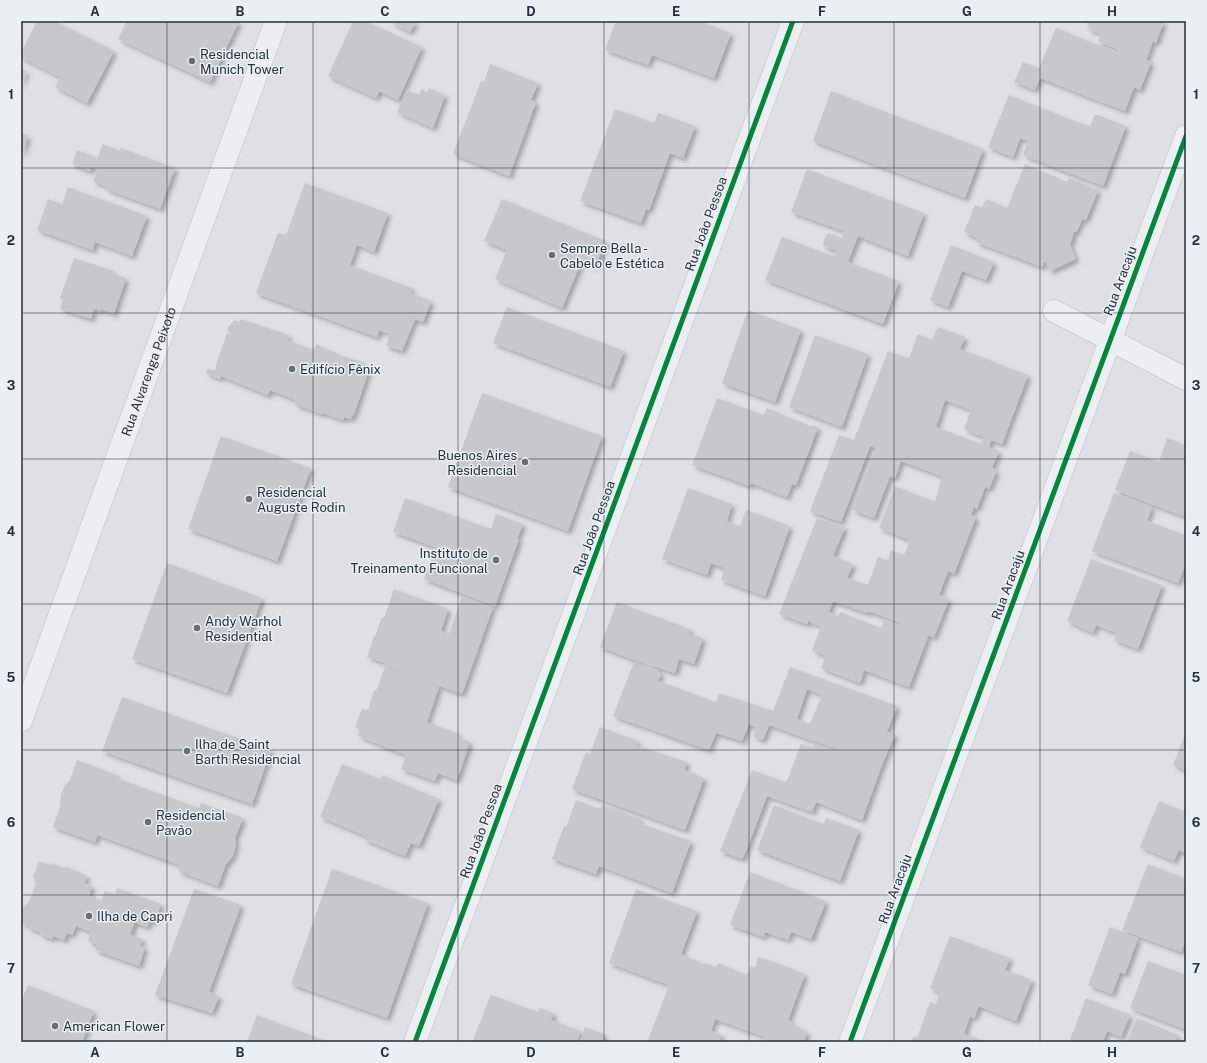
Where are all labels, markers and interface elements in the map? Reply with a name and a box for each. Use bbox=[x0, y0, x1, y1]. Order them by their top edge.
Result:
text: A bbox=[90, 4, 100, 19]
text: B bbox=[236, 4, 245, 19]
text: C bbox=[380, 4, 390, 19]
text: D bbox=[526, 4, 536, 19]
text: E bbox=[672, 4, 680, 19]
text: F bbox=[818, 4, 826, 19]
text: G bbox=[962, 4, 972, 19]
text: H bbox=[1107, 4, 1117, 19]
place label: Residencial Munich Tower bbox=[200, 47, 284, 77]
marker: Residencial Munich Tower bbox=[187, 56, 197, 66]
text: 1 bbox=[8, 87, 14, 102]
text: 1 bbox=[1193, 87, 1199, 102]
street label: Rua João Pessoa bbox=[682, 175, 730, 273]
text: 2 bbox=[7, 233, 15, 248]
text: 2 bbox=[1192, 233, 1200, 248]
place label: Sempre Bella - Cabelo e Estética bbox=[560, 241, 664, 271]
street label: Rua Aracaju bbox=[1100, 244, 1140, 318]
marker: Sempre Bella - Cabelo e Estética bbox=[547, 250, 557, 260]
street label: Rua Alvarenga Peixoto bbox=[118, 305, 179, 438]
place label: Edifício Fênix bbox=[300, 362, 381, 377]
marker: Edifício Fênix bbox=[287, 364, 297, 374]
text: 3 bbox=[7, 378, 16, 393]
text: 3 bbox=[1192, 378, 1201, 393]
place label: Buenos Aires Residencial bbox=[437, 448, 517, 478]
marker: Buenos Aires Residencial bbox=[520, 457, 530, 467]
street label: Rua João Pessoa bbox=[570, 479, 618, 577]
place label: Residencial Auguste Rodin bbox=[257, 485, 345, 515]
marker: Residencial Auguste Rodin bbox=[244, 494, 254, 504]
text: 4 bbox=[7, 524, 16, 539]
text: 4 bbox=[1192, 524, 1201, 539]
place label: Instituto de Treinamento Funcional bbox=[350, 546, 488, 576]
street label: Rua Aracaju bbox=[988, 548, 1028, 622]
marker: Instituto de Treinamento Funcional bbox=[491, 555, 501, 565]
place label: Andy Warhol Residential bbox=[205, 614, 282, 644]
marker: Andy Warhol Residential bbox=[192, 623, 202, 633]
text: 5 bbox=[7, 670, 16, 685]
text: 5 bbox=[1192, 670, 1201, 685]
place label: Ilha de Saint Barth Residencial bbox=[195, 737, 301, 767]
marker: Ilha de Saint Barth Residencial bbox=[182, 746, 192, 756]
street label: Rua João Pessoa bbox=[457, 782, 505, 880]
place label: Residencial Pavão bbox=[156, 808, 226, 838]
text: 6 bbox=[7, 815, 16, 830]
text: 6 bbox=[1192, 815, 1201, 830]
marker: Residencial Pavão bbox=[143, 817, 153, 827]
street label: Rua Aracaju bbox=[875, 852, 915, 926]
place label: Ilha de Capri bbox=[97, 909, 173, 924]
marker: Ilha de Capri bbox=[84, 911, 94, 921]
text: 7 bbox=[7, 961, 15, 976]
text: 7 bbox=[1192, 961, 1200, 976]
place label: American Flower bbox=[63, 1019, 165, 1034]
marker: American Flower bbox=[50, 1021, 60, 1031]
text: A bbox=[90, 1045, 100, 1060]
text: B bbox=[236, 1045, 245, 1060]
text: C bbox=[380, 1045, 390, 1060]
text: D bbox=[526, 1045, 536, 1060]
text: E bbox=[672, 1045, 680, 1060]
text: F bbox=[818, 1045, 826, 1060]
text: G bbox=[962, 1045, 972, 1060]
text: H bbox=[1107, 1045, 1117, 1060]

